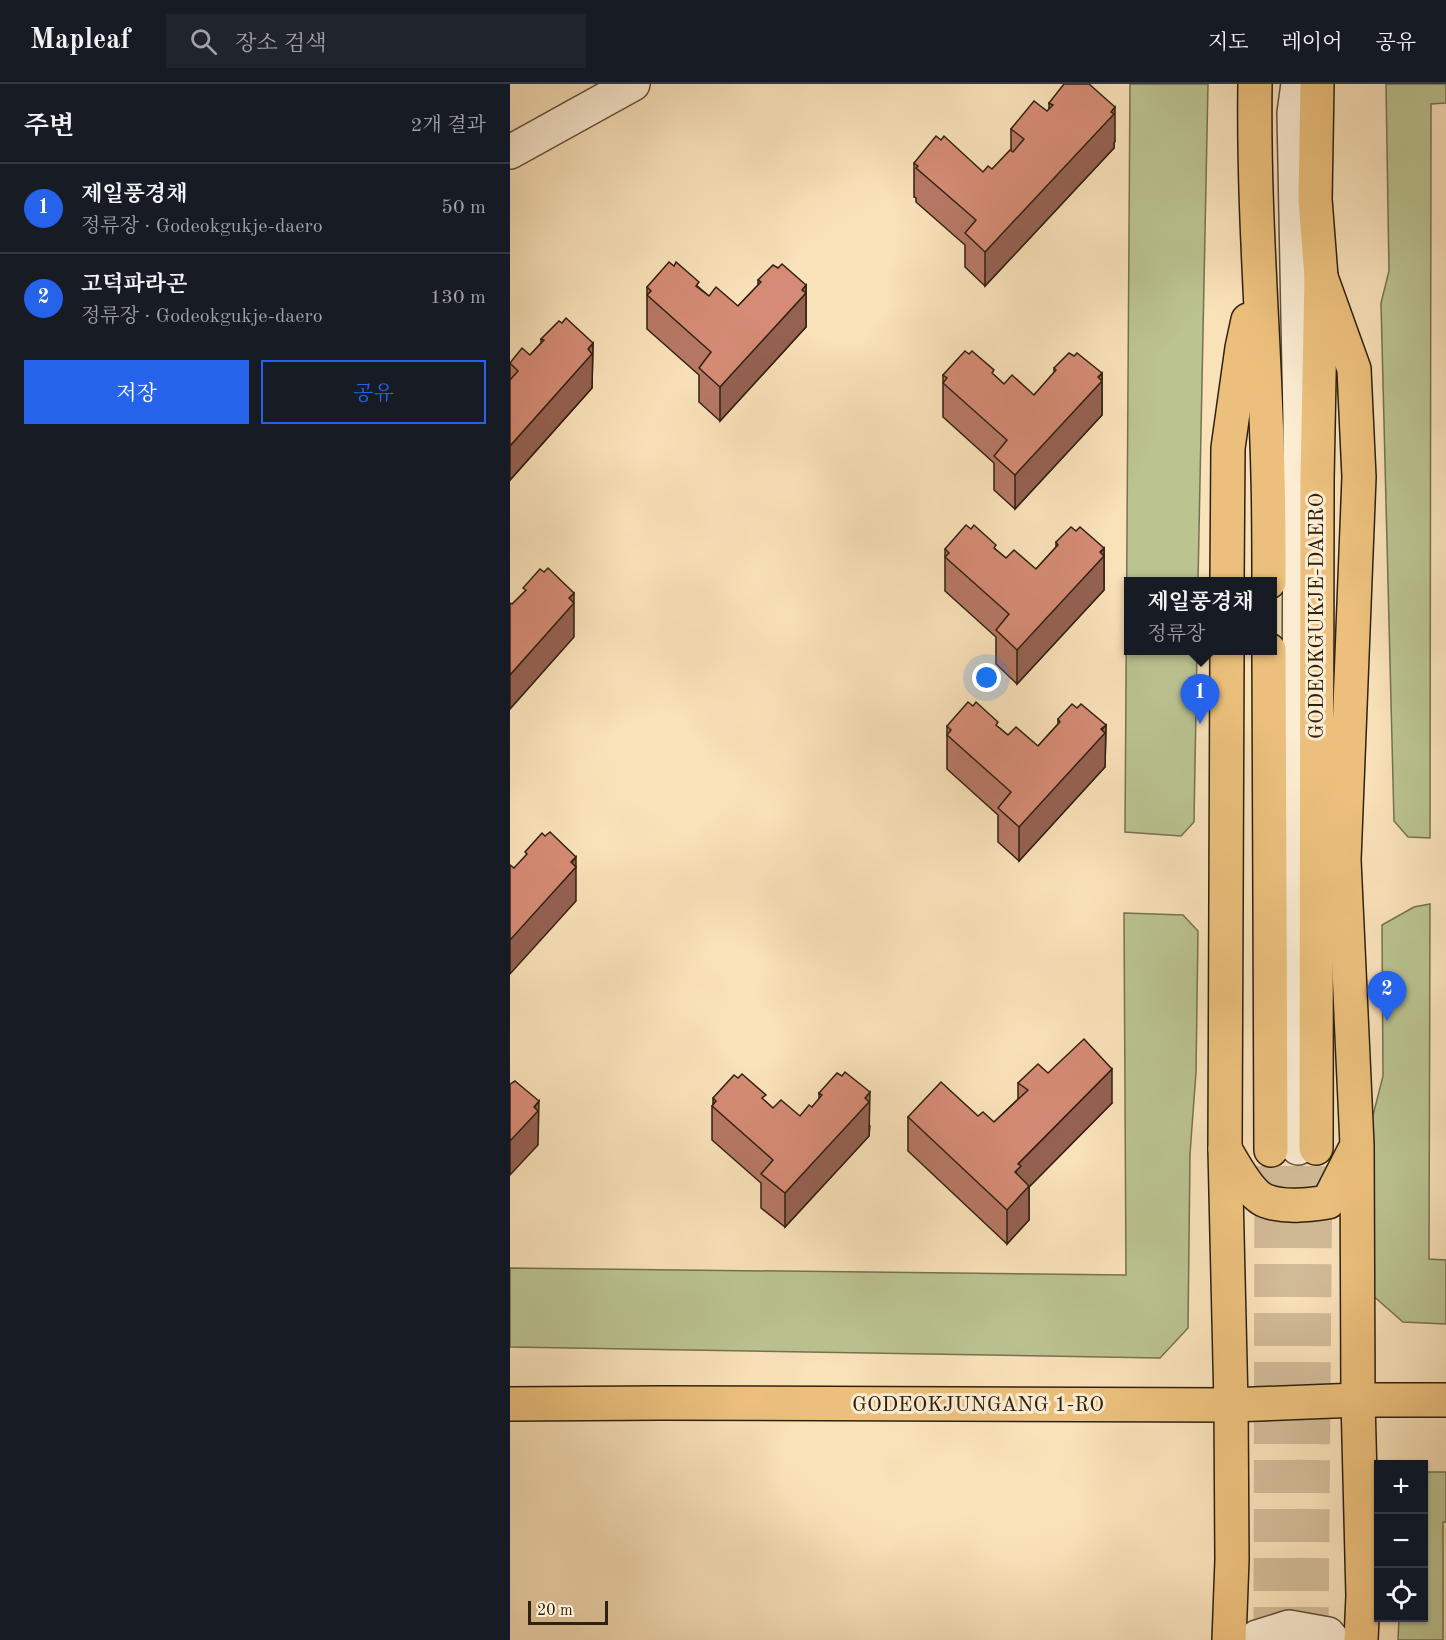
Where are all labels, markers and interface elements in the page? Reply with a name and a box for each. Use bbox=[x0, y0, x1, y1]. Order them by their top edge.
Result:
search box bbox=[166, 14, 586, 68]
icon: search bbox=[187, 25, 220, 58]
text: Mapleaf bbox=[30, 27, 130, 55]
text: 장소 검색 bbox=[235, 33, 326, 55]
text: 지도 bbox=[1208, 33, 1249, 54]
text: 레이어 bbox=[1282, 33, 1342, 54]
text: 공유 bbox=[1375, 33, 1416, 54]
text: 주변 bbox=[24, 114, 74, 140]
text: 2개 결과 bbox=[411, 116, 486, 136]
text: 제일풍경채 bbox=[81, 184, 187, 206]
text: 1 bbox=[38, 198, 49, 218]
text: 50 m bbox=[441, 198, 486, 218]
text: 정류장 · Godeokgukje-daero bbox=[81, 217, 323, 237]
text: 고덕파라곤 bbox=[81, 274, 187, 296]
text: 2 bbox=[38, 288, 49, 308]
text: 130 m bbox=[430, 288, 486, 308]
text: 정류장 · Godeokgukje-daero bbox=[81, 307, 323, 327]
button: 저장 bbox=[24, 360, 249, 424]
button: 공유 bbox=[261, 360, 486, 424]
street label: GODEOKGUKJE-DAERO bbox=[1307, 493, 1328, 739]
popup bbox=[1124, 577, 1277, 655]
text: 제일풍경채 bbox=[1147, 592, 1254, 614]
text: 정류장 bbox=[1147, 625, 1205, 645]
your location bbox=[972, 663, 1001, 692]
pin: 1 bbox=[1180, 674, 1220, 724]
pin: 2 bbox=[1368, 972, 1406, 1021]
street label: GODEOKJUNGANG 1-RO bbox=[852, 1395, 1104, 1416]
map controls bbox=[1374, 1460, 1428, 1622]
button: + bbox=[1374, 1460, 1428, 1514]
button: − bbox=[1374, 1514, 1428, 1568]
button: locate bbox=[1374, 1568, 1428, 1622]
scale bar bbox=[528, 1598, 608, 1626]
text: 20 m bbox=[537, 1603, 573, 1619]

